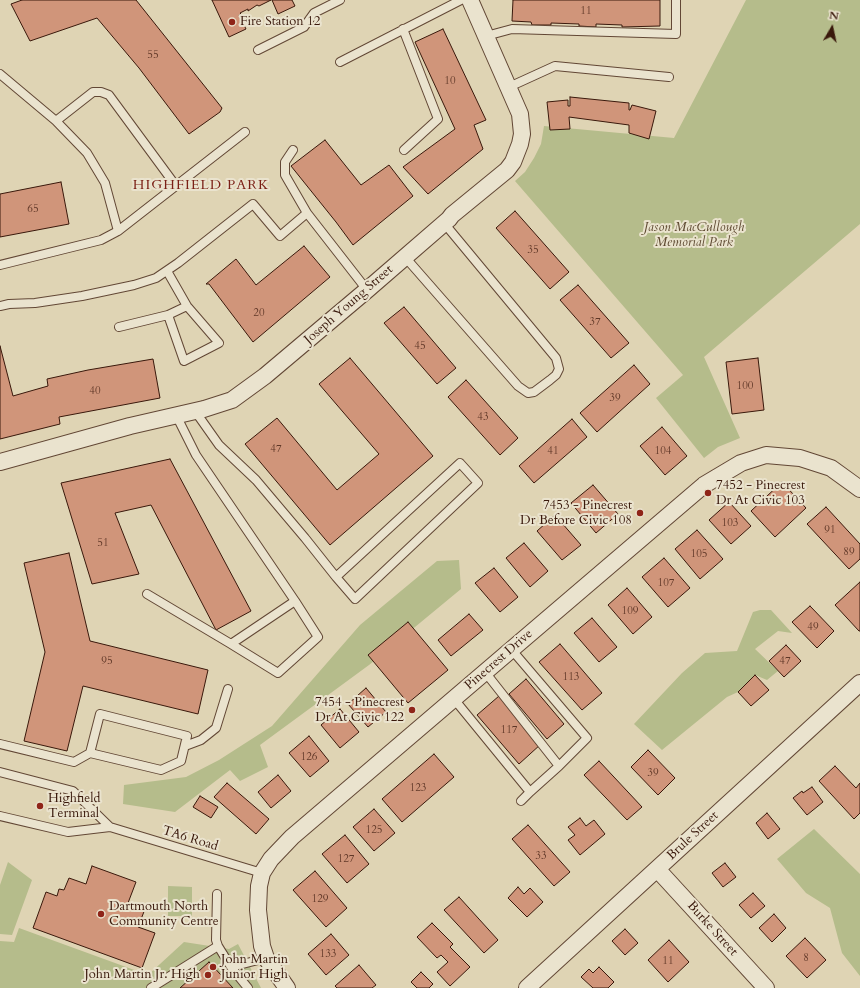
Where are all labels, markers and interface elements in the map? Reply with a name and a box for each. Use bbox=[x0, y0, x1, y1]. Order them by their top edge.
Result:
house number: 11 bbox=[580, 4, 592, 18]
text: N bbox=[828, 7, 840, 24]
north arrow bbox=[812, 8, 852, 48]
place label: Fire Station 12 bbox=[240, 14, 320, 30]
marker: Fire Station 12 bbox=[227, 17, 237, 27]
house number: 55 bbox=[147, 48, 159, 62]
house number: 10 bbox=[444, 74, 456, 88]
district label: HIGHFIELD PARK bbox=[133, 178, 269, 194]
house number: 65 bbox=[27, 202, 39, 216]
park label: Jason MacCullough Memorial Park bbox=[644, 220, 744, 251]
house number: 35 bbox=[527, 243, 539, 257]
street label: Joseph Young Street bbox=[301, 262, 397, 348]
house number: 20 bbox=[253, 306, 265, 320]
house number: 37 bbox=[589, 315, 601, 329]
house number: 45 bbox=[414, 339, 426, 353]
house number: 100 bbox=[737, 379, 753, 393]
house number: 40 bbox=[89, 384, 101, 398]
house number: 39 bbox=[609, 391, 621, 405]
house number: 43 bbox=[477, 410, 489, 424]
house number: 47 bbox=[270, 442, 282, 456]
house number: 41 bbox=[547, 444, 559, 458]
house number: 104 bbox=[655, 444, 671, 458]
place label: 7452 - Pinecrest Dr At Civic 103 bbox=[716, 478, 805, 509]
marker: 7452 - Pinecrest Dr At Civic 103 bbox=[703, 488, 713, 498]
place label: 7453 - Pinecrest Dr Before Civic 108 bbox=[520, 498, 632, 529]
marker: 7453 - Pinecrest Dr Before Civic 108 bbox=[635, 508, 645, 518]
house number: 103 bbox=[722, 516, 738, 530]
house number: 91 bbox=[824, 523, 836, 537]
house number: 51 bbox=[97, 536, 109, 550]
house number: 89 bbox=[843, 545, 855, 559]
house number: 105 bbox=[691, 547, 707, 561]
house number: 107 bbox=[658, 576, 674, 590]
house number: 109 bbox=[622, 604, 638, 618]
house number: 49 bbox=[807, 620, 819, 634]
street label: Pinecrest Drive bbox=[462, 626, 536, 694]
house number: 95 bbox=[101, 654, 113, 668]
house number: 47 bbox=[779, 654, 791, 668]
house number: 113 bbox=[563, 670, 579, 684]
place label: 7454 - Pinecrest Dr At Civic 122 bbox=[315, 695, 404, 726]
marker: 7454 - Pinecrest Dr At Civic 122 bbox=[407, 705, 417, 715]
house number: 117 bbox=[501, 723, 517, 737]
house number: 126 bbox=[301, 750, 317, 764]
house number: 39 bbox=[647, 766, 659, 780]
house number: 123 bbox=[410, 781, 426, 795]
place label: Highfield Terminal bbox=[48, 791, 100, 822]
marker: Highfield Terminal bbox=[35, 801, 45, 811]
street label: Brule Street bbox=[664, 808, 722, 864]
street label: TA6 Road bbox=[160, 823, 220, 855]
house number: 125 bbox=[366, 823, 382, 837]
house number: 33 bbox=[535, 849, 547, 863]
house number: 127 bbox=[338, 852, 354, 866]
house number: 129 bbox=[312, 892, 328, 906]
street label: Burke Street bbox=[683, 898, 741, 960]
place label: Dartmouth North Community Centre bbox=[109, 899, 219, 930]
marker: Dartmouth North Community Centre bbox=[96, 909, 106, 919]
house number: 133 bbox=[320, 947, 336, 961]
house number: 8 bbox=[803, 951, 809, 965]
place label: John Martin Junior High bbox=[221, 952, 288, 983]
house number: 11 bbox=[662, 954, 674, 968]
marker: John Martin Junior High bbox=[208, 962, 218, 972]
place label: John Martin Jr. High bbox=[84, 967, 200, 983]
marker: John Martin Jr. High bbox=[203, 970, 213, 980]

